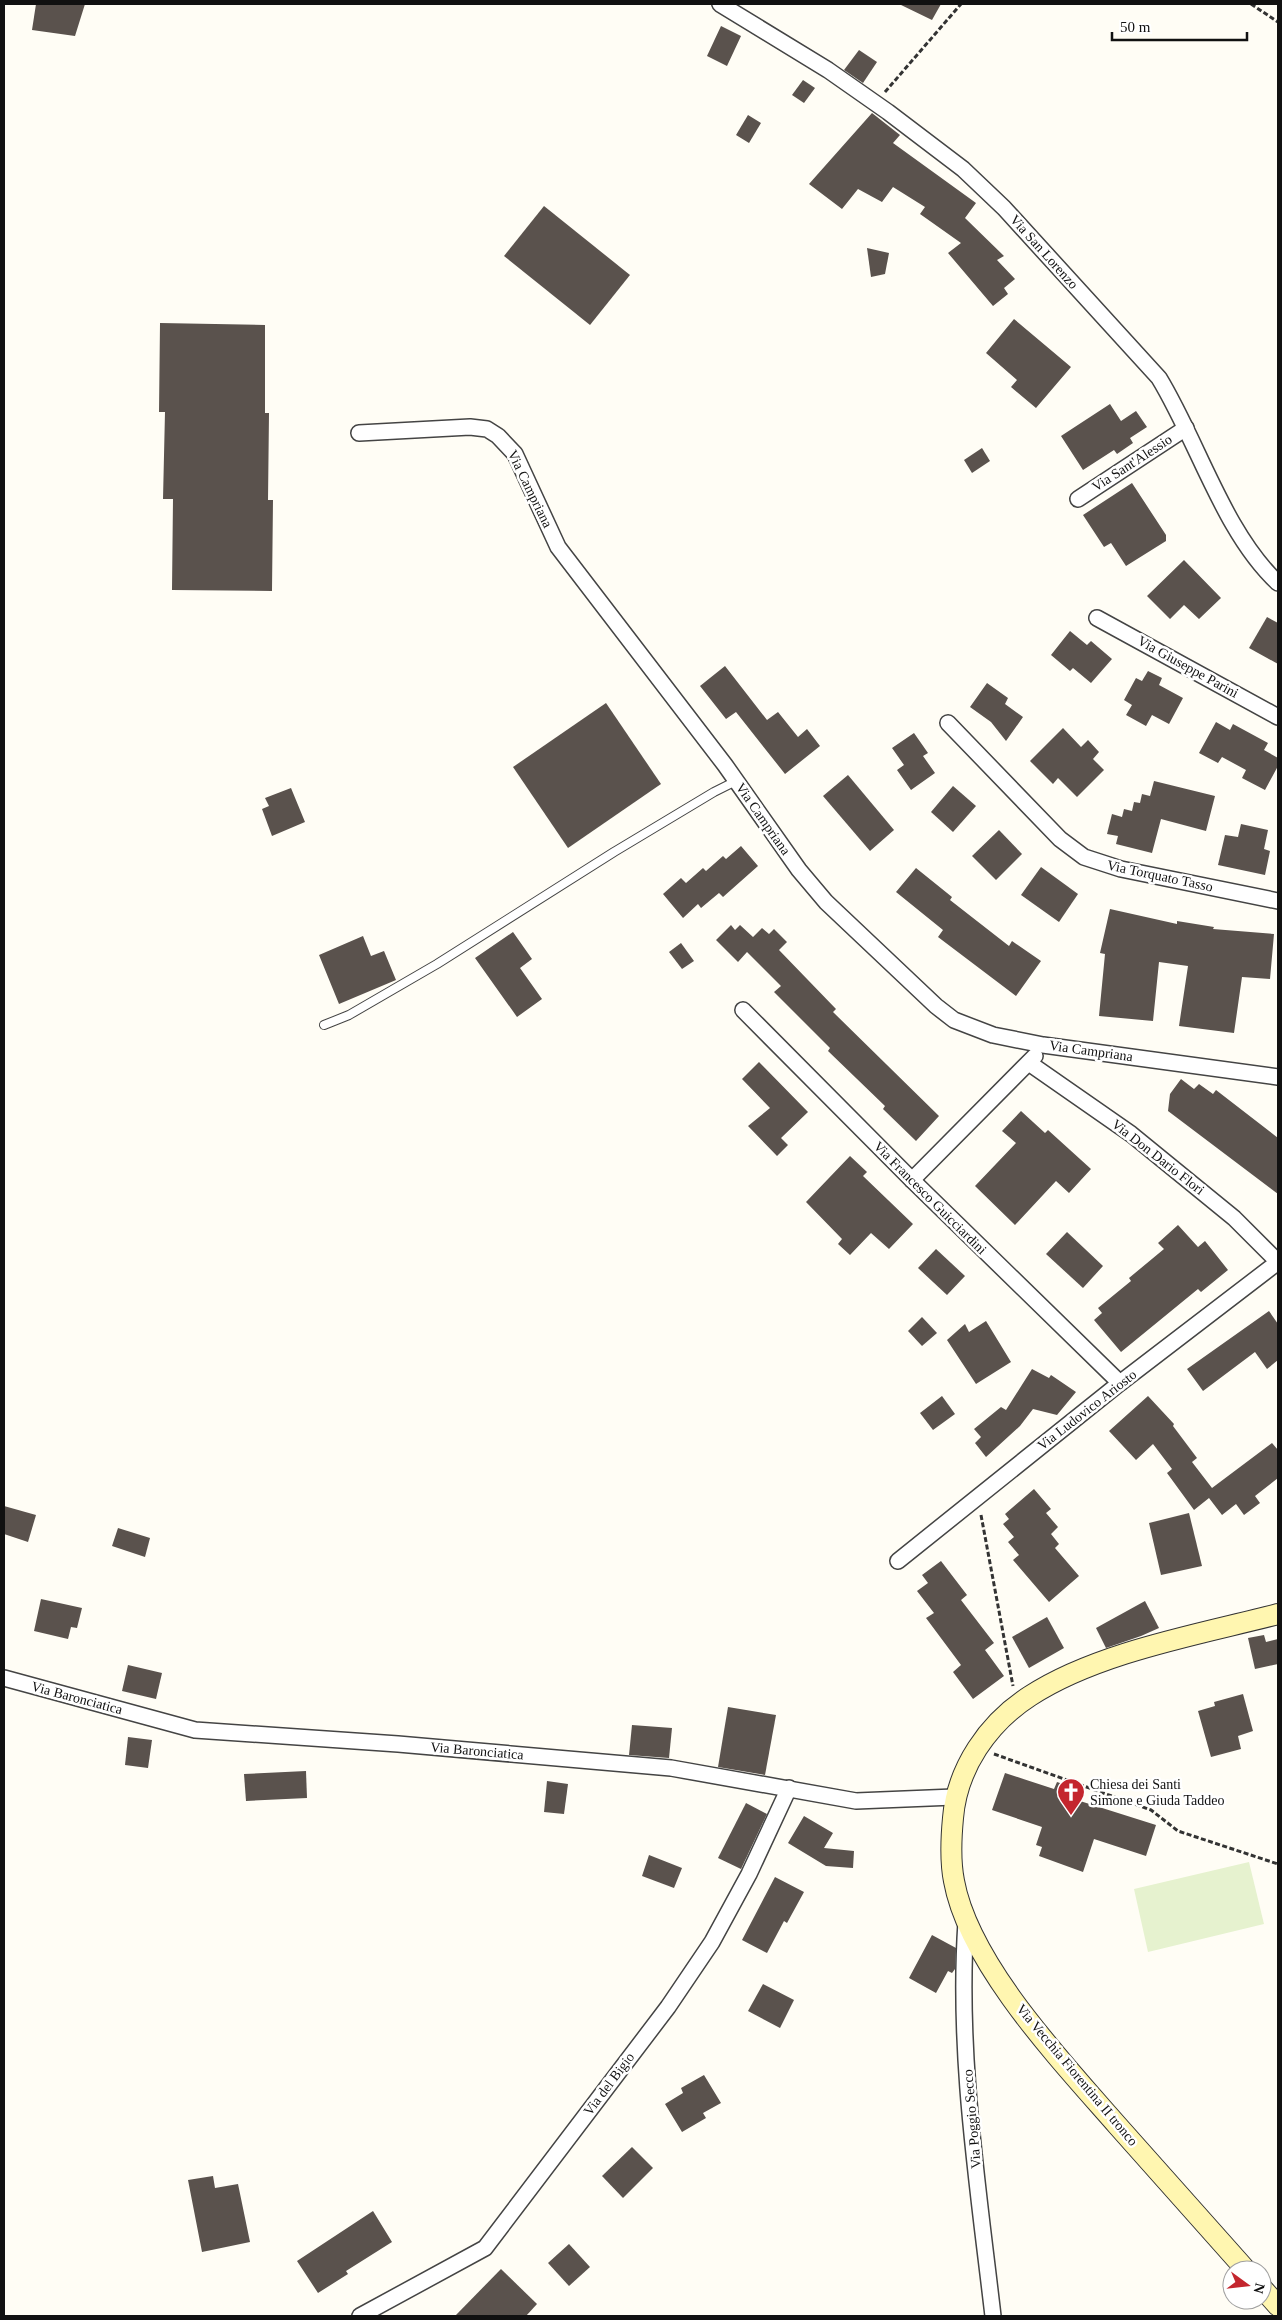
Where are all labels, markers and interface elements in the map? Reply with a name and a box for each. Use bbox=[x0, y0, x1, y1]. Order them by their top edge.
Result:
scale bar bbox=[1112, 10, 1247, 42]
text: 50 m bbox=[1120, 19, 1151, 35]
street label: Via San Lorenzo bbox=[1007, 212, 1081, 292]
street label: Via Sant'Alessio bbox=[1089, 432, 1175, 494]
street label: Via Campriana bbox=[505, 448, 556, 531]
street label: Via Giuseppe Parini bbox=[1135, 633, 1241, 701]
street label: Via Campriana bbox=[733, 780, 794, 858]
street label: Via Torquato Tasso bbox=[1106, 857, 1214, 895]
street label: Via Campriana bbox=[1048, 1038, 1135, 1064]
street label: Via Don Dario Flori bbox=[1109, 1116, 1207, 1198]
street label: Via Francesco Guicciardini bbox=[871, 1139, 990, 1258]
street label: Via Ludovico Ariosto bbox=[1035, 1367, 1139, 1453]
street label: Via Baronciatica bbox=[30, 1679, 125, 1718]
street label: Via Baronciatica bbox=[430, 1739, 525, 1763]
church icon: Chiesa dei Santi Simone e Giuda Taddeo bbox=[1056, 1777, 1086, 1816]
place label: Chiesa dei Santi Simone e Giuda Taddeo bbox=[1090, 1777, 1224, 1808]
street label: Via Vecchia Fiorentina II tronco bbox=[1013, 2001, 1141, 2149]
street label: Via del Bigio bbox=[581, 2050, 637, 2118]
street label: Via Poggio Secco bbox=[960, 2069, 984, 2169]
north arrow bbox=[1222, 2260, 1272, 2310]
text: N bbox=[1251, 2281, 1268, 2295]

